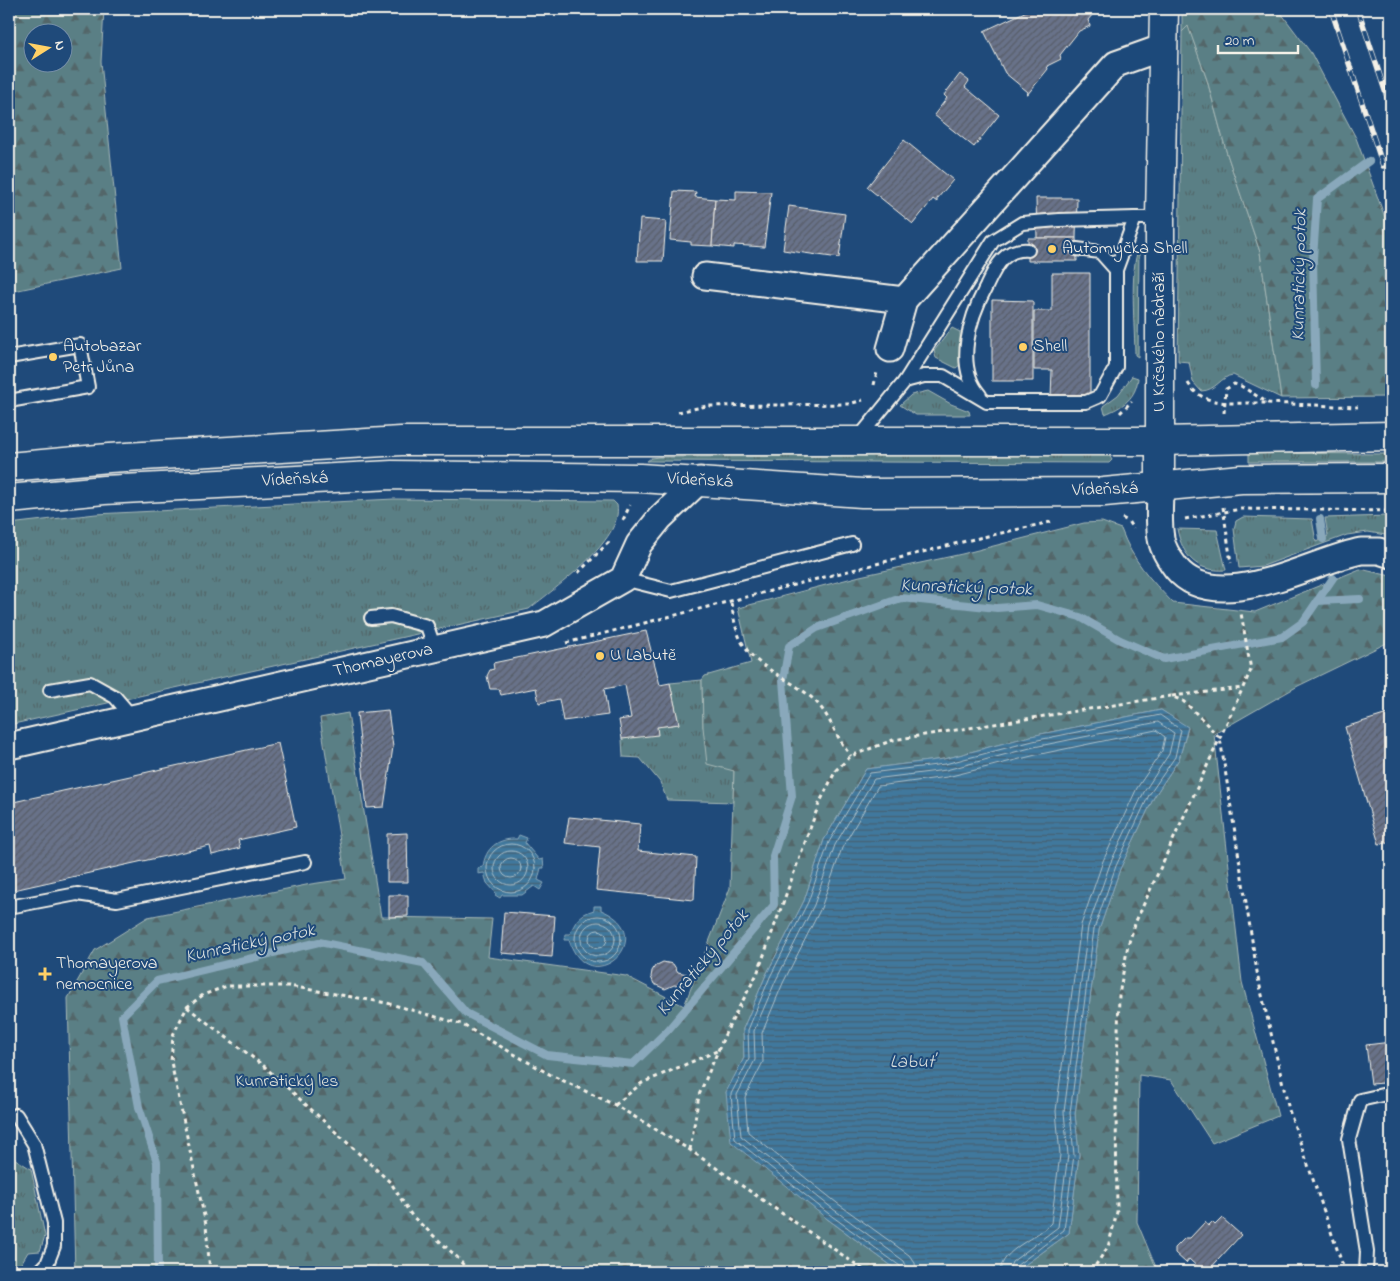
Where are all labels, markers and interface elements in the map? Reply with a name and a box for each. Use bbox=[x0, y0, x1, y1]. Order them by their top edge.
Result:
north arrow bbox=[22, 22, 72, 72]
scale bar bbox=[1218, 22, 1298, 54]
text: 20 m bbox=[1225, 30, 1255, 52]
text: N bbox=[48, 39, 70, 52]
water label: Kunratický potok bbox=[1285, 208, 1315, 341]
place label: Automyčka Shell bbox=[1062, 236, 1188, 262]
marker: Automyčka Shell bbox=[1046, 243, 1058, 255]
street label: U Krčského nádraží bbox=[1147, 272, 1173, 412]
place label: Autobazar Petr Jůna bbox=[63, 334, 142, 381]
place label: Shell bbox=[1033, 334, 1067, 360]
marker: Shell bbox=[1017, 341, 1029, 353]
marker: Autobazar Petr Jůna bbox=[47, 351, 59, 363]
street label: Vídeňská bbox=[260, 465, 329, 495]
street label: Vídeňská bbox=[665, 466, 734, 496]
street label: Vídeňská bbox=[1071, 476, 1138, 504]
water label: Kunratický potok bbox=[900, 572, 1033, 604]
street label: Thomayerova bbox=[331, 637, 435, 685]
place label: U Labutě bbox=[610, 643, 677, 669]
marker: U Labutě bbox=[594, 650, 606, 662]
water label: Kunratický potok bbox=[650, 903, 756, 1022]
water label: Kunratický potok bbox=[183, 917, 318, 971]
place label: Thomayerova nemocnice bbox=[56, 951, 158, 998]
marker: Thomayerova nemocnice bbox=[38, 967, 52, 981]
water label: Labuť bbox=[890, 1049, 938, 1076]
park label: Kunratický les bbox=[235, 1069, 339, 1095]

